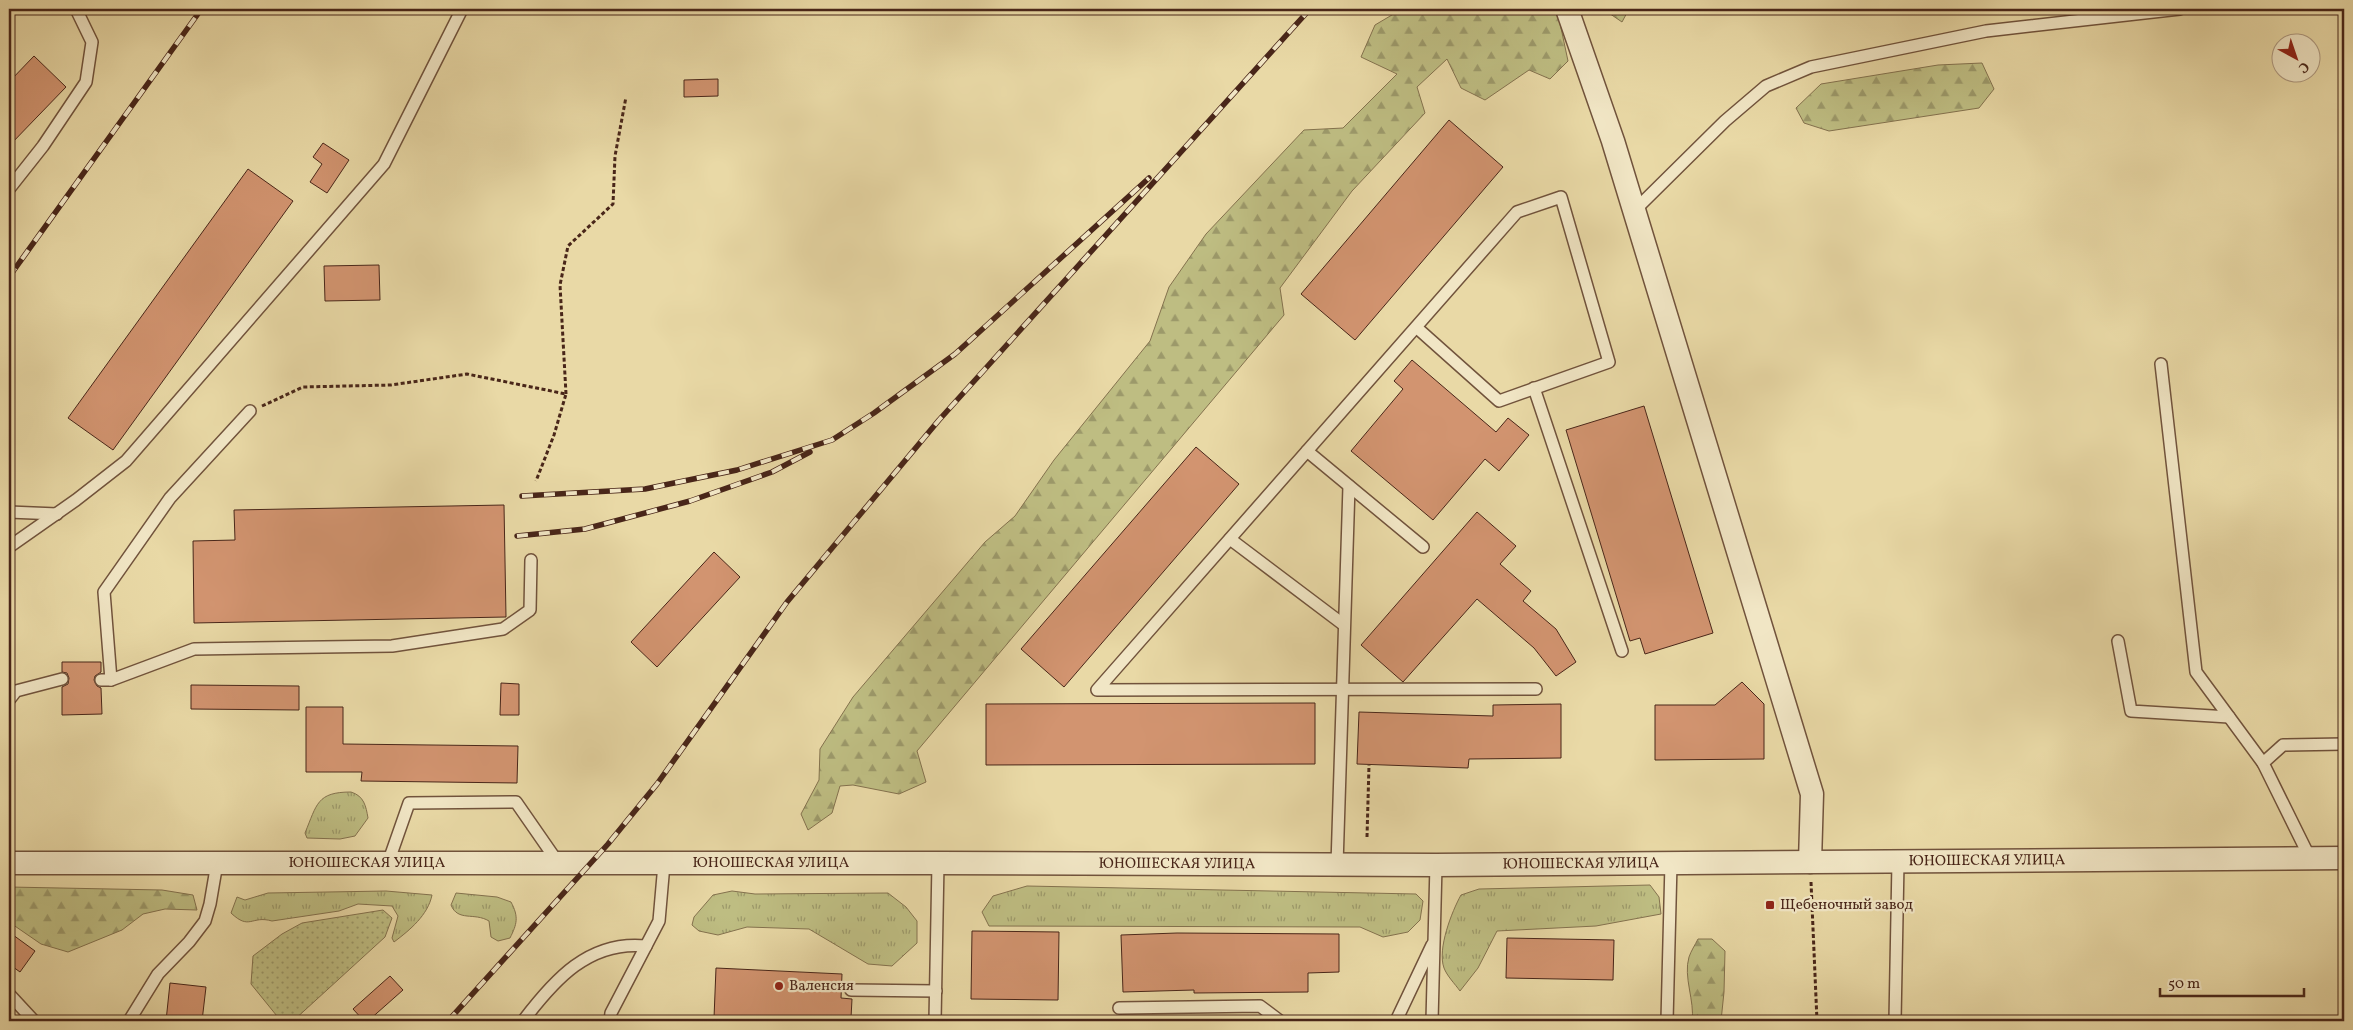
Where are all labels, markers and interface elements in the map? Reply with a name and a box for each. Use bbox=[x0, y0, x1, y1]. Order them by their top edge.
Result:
north arrow bbox=[2270, 32, 2320, 82]
text: С bbox=[2294, 57, 2313, 77]
street label: ЮНОШЕСКАЯ УЛИЦА bbox=[1909, 850, 2066, 872]
street label: ЮНОШЕСКАЯ УЛИЦА bbox=[289, 853, 446, 874]
street label: ЮНОШЕСКАЯ УЛИЦА bbox=[693, 853, 850, 874]
street label: ЮНОШЕСКАЯ УЛИЦА bbox=[1099, 853, 1256, 875]
street label: ЮНОШЕСКАЯ УЛИЦА bbox=[1503, 853, 1660, 875]
place label: Щебеночный завод bbox=[1780, 895, 1914, 916]
marker: Щебеночный завод bbox=[1764, 899, 1776, 911]
scale bar bbox=[2160, 965, 2304, 997]
text: 50 m bbox=[2168, 974, 2200, 995]
place label: Валенсия bbox=[789, 976, 854, 997]
marker: Валенсия bbox=[773, 980, 785, 992]

